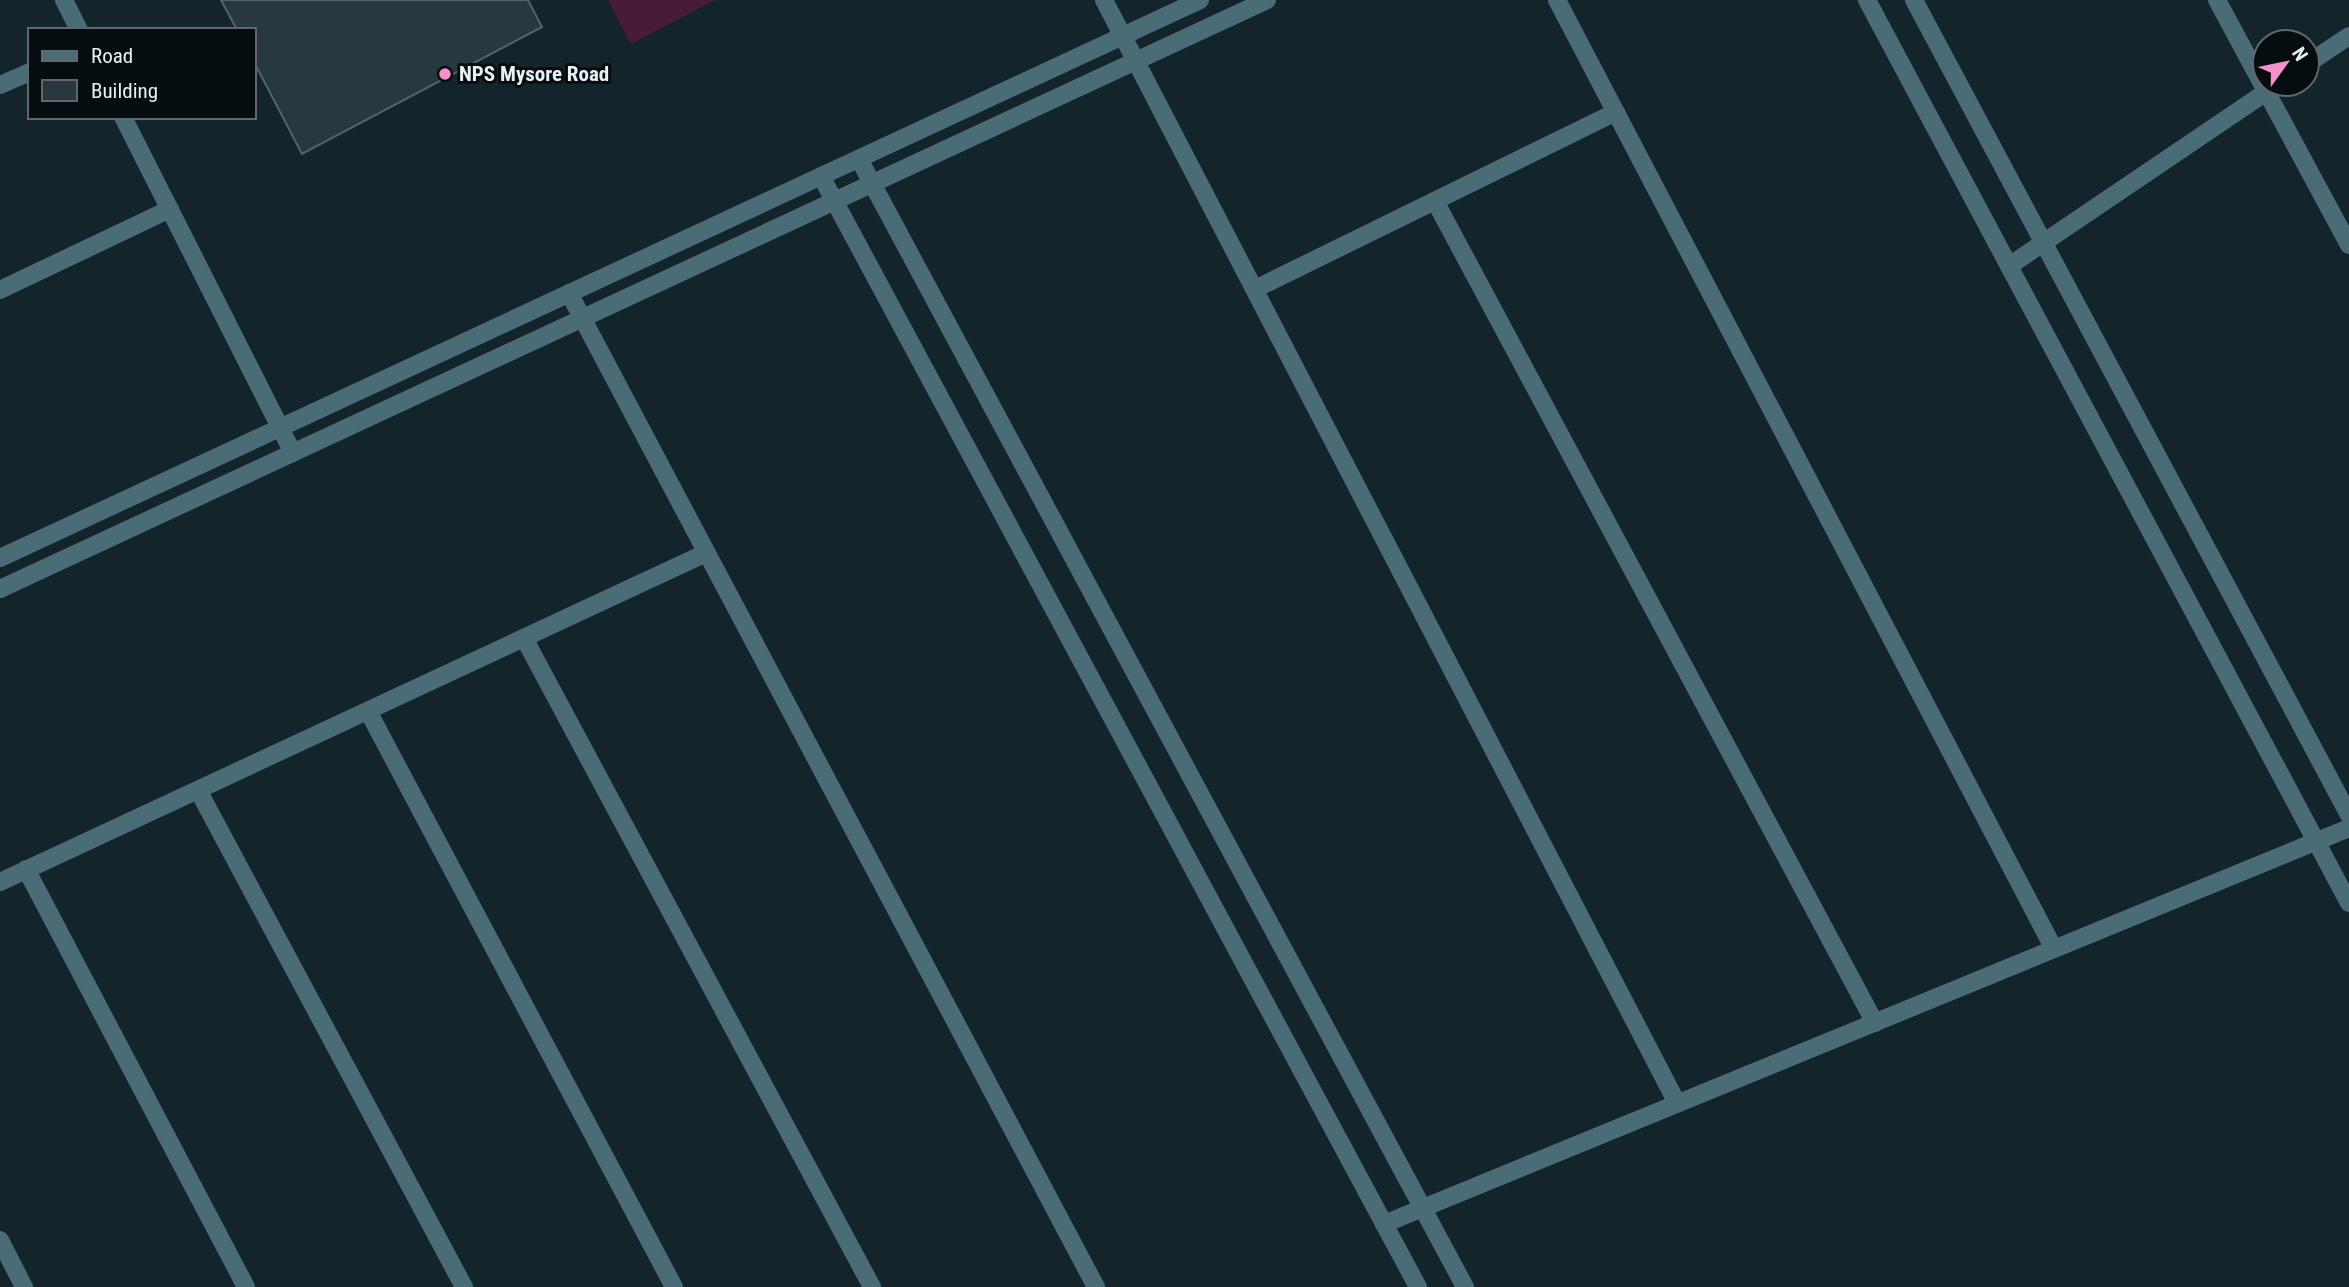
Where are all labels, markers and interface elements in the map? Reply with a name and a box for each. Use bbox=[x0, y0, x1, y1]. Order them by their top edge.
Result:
legend bbox=[28, 28, 256, 119]
north arrow bbox=[2251, 28, 2321, 98]
text: N bbox=[2287, 43, 2313, 65]
text: Road bbox=[91, 44, 133, 68]
place label: NPS Mysore Road bbox=[459, 62, 609, 86]
marker: NPS Mysore Road bbox=[437, 66, 453, 82]
text: Building bbox=[91, 79, 158, 103]

